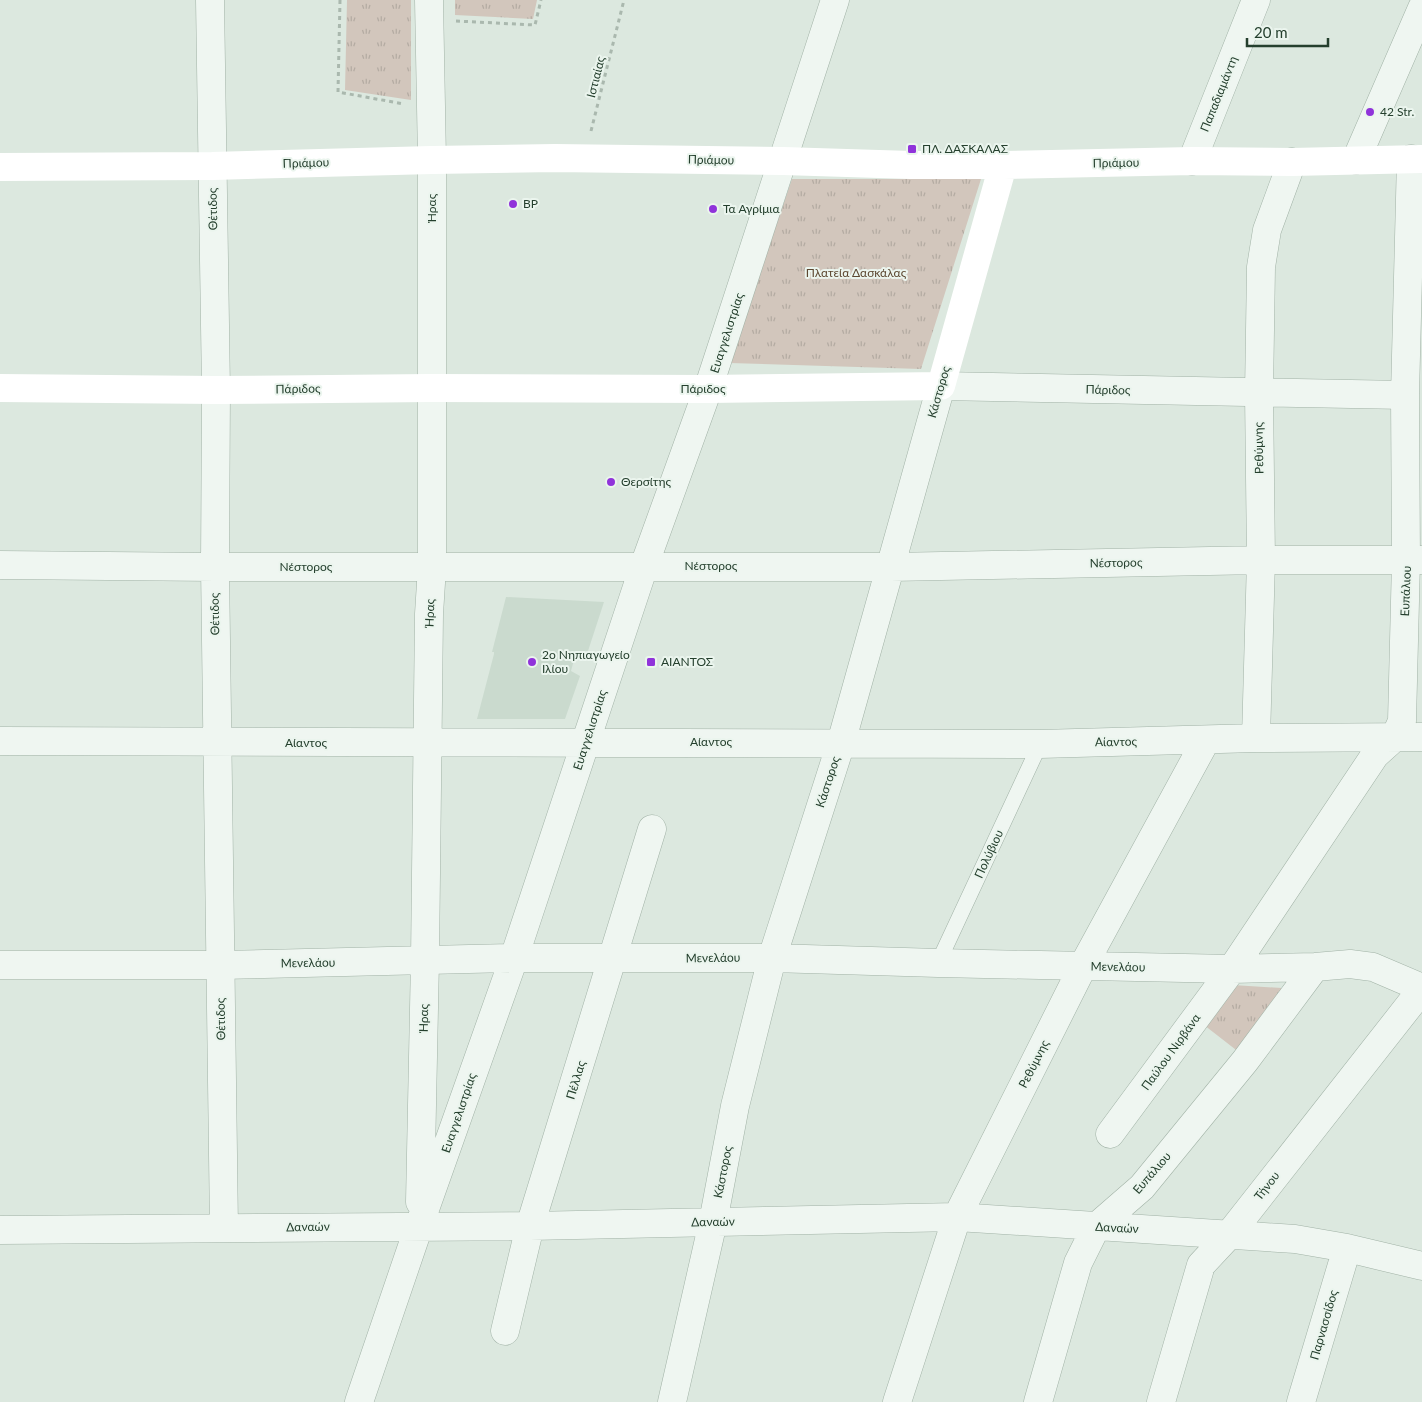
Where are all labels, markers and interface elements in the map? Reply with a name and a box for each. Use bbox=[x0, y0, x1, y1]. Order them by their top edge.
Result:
scale bar bbox=[1247, 15, 1328, 47]
text: 20 m bbox=[1254, 23, 1288, 41]
street label: Ιστιαίας bbox=[583, 54, 608, 99]
street label: Παπαδιαμάντη bbox=[1197, 54, 1241, 134]
place label: 42 Str. bbox=[1380, 104, 1414, 119]
marker: 42 Str. bbox=[1364, 106, 1376, 118]
place label: ΠΛ. ΔΑΣΚΑΛΑΣ bbox=[922, 141, 1008, 156]
marker: ΠΛ. ΔΑΣΚΑΛΑΣ bbox=[906, 143, 918, 155]
street label: Πριάμου bbox=[688, 152, 734, 167]
street label: Πριάμου bbox=[282, 154, 330, 171]
street label: Πριάμου bbox=[1093, 155, 1139, 170]
street label: Θέτιδος bbox=[205, 187, 220, 230]
street label: Ήρας bbox=[424, 193, 439, 223]
place label: BP bbox=[523, 196, 538, 211]
marker: BP bbox=[507, 198, 519, 210]
place label: Τα Αγρίμια bbox=[723, 201, 780, 216]
marker: Τα Αγρίμια bbox=[707, 203, 719, 215]
park label: Πλατεία Δασκάλας bbox=[806, 265, 907, 280]
street label: Ευαγγελιστρίας bbox=[706, 290, 747, 375]
street label: Κάστορος bbox=[924, 364, 953, 419]
street label: Πάριδος bbox=[275, 381, 321, 396]
street label: Πάριδος bbox=[681, 381, 726, 396]
street label: Πάριδος bbox=[1085, 382, 1131, 397]
street label: Ρεθύμνης bbox=[1251, 422, 1266, 474]
place label: Θερσίτης bbox=[621, 474, 671, 489]
marker: Θερσίτης bbox=[605, 476, 617, 488]
street label: Νέστορος bbox=[1089, 555, 1143, 570]
street label: Νέστορος bbox=[685, 558, 738, 573]
street label: Νέστορος bbox=[280, 559, 333, 574]
street label: Ευπάλιου bbox=[1397, 565, 1414, 617]
street label: Θέτιδος bbox=[207, 592, 222, 635]
street label: Ήρας bbox=[421, 598, 438, 628]
place label: 2ο Νηπιαγωγείο Ιλίου bbox=[542, 647, 630, 676]
place label: ΑΙΑΝΤΟΣ bbox=[661, 654, 713, 669]
marker: 2ο Νηπιαγωγείο Ιλίου bbox=[526, 656, 538, 668]
marker: ΑΙΑΝΤΟΣ bbox=[645, 656, 657, 668]
street label: Ευαγγελιστρίας bbox=[569, 687, 610, 772]
street label: Αίαντος bbox=[690, 734, 732, 749]
street label: Αίαντος bbox=[1095, 734, 1138, 749]
street label: Αίαντος bbox=[285, 735, 327, 750]
street label: Κάστορος bbox=[812, 754, 843, 809]
street label: Πολύβιου bbox=[971, 827, 1006, 880]
street label: Μενελάου bbox=[686, 950, 740, 965]
street label: Μενελάου bbox=[281, 955, 335, 970]
street label: Μενελάου bbox=[1091, 959, 1145, 974]
street label: Θέτιδος bbox=[213, 997, 228, 1040]
street label: Ήρας bbox=[416, 1003, 431, 1033]
street label: Παύλου Νιρβάνα bbox=[1138, 1010, 1204, 1093]
street label: Ρεθύμνης bbox=[1015, 1037, 1052, 1090]
street label: Πέλλας bbox=[563, 1058, 589, 1101]
street label: Ευαγγελιστρίας bbox=[438, 1071, 479, 1155]
street label: Κάστορος bbox=[710, 1144, 735, 1199]
street label: Ευπάλιου bbox=[1129, 1149, 1174, 1197]
street label: Τήνου bbox=[1251, 1168, 1283, 1203]
street label: Δαναών bbox=[691, 1214, 735, 1229]
street label: Δαναών bbox=[286, 1219, 330, 1234]
street label: Δαναών bbox=[1095, 1219, 1139, 1236]
street label: Παρνασσίδος bbox=[1306, 1288, 1341, 1362]

